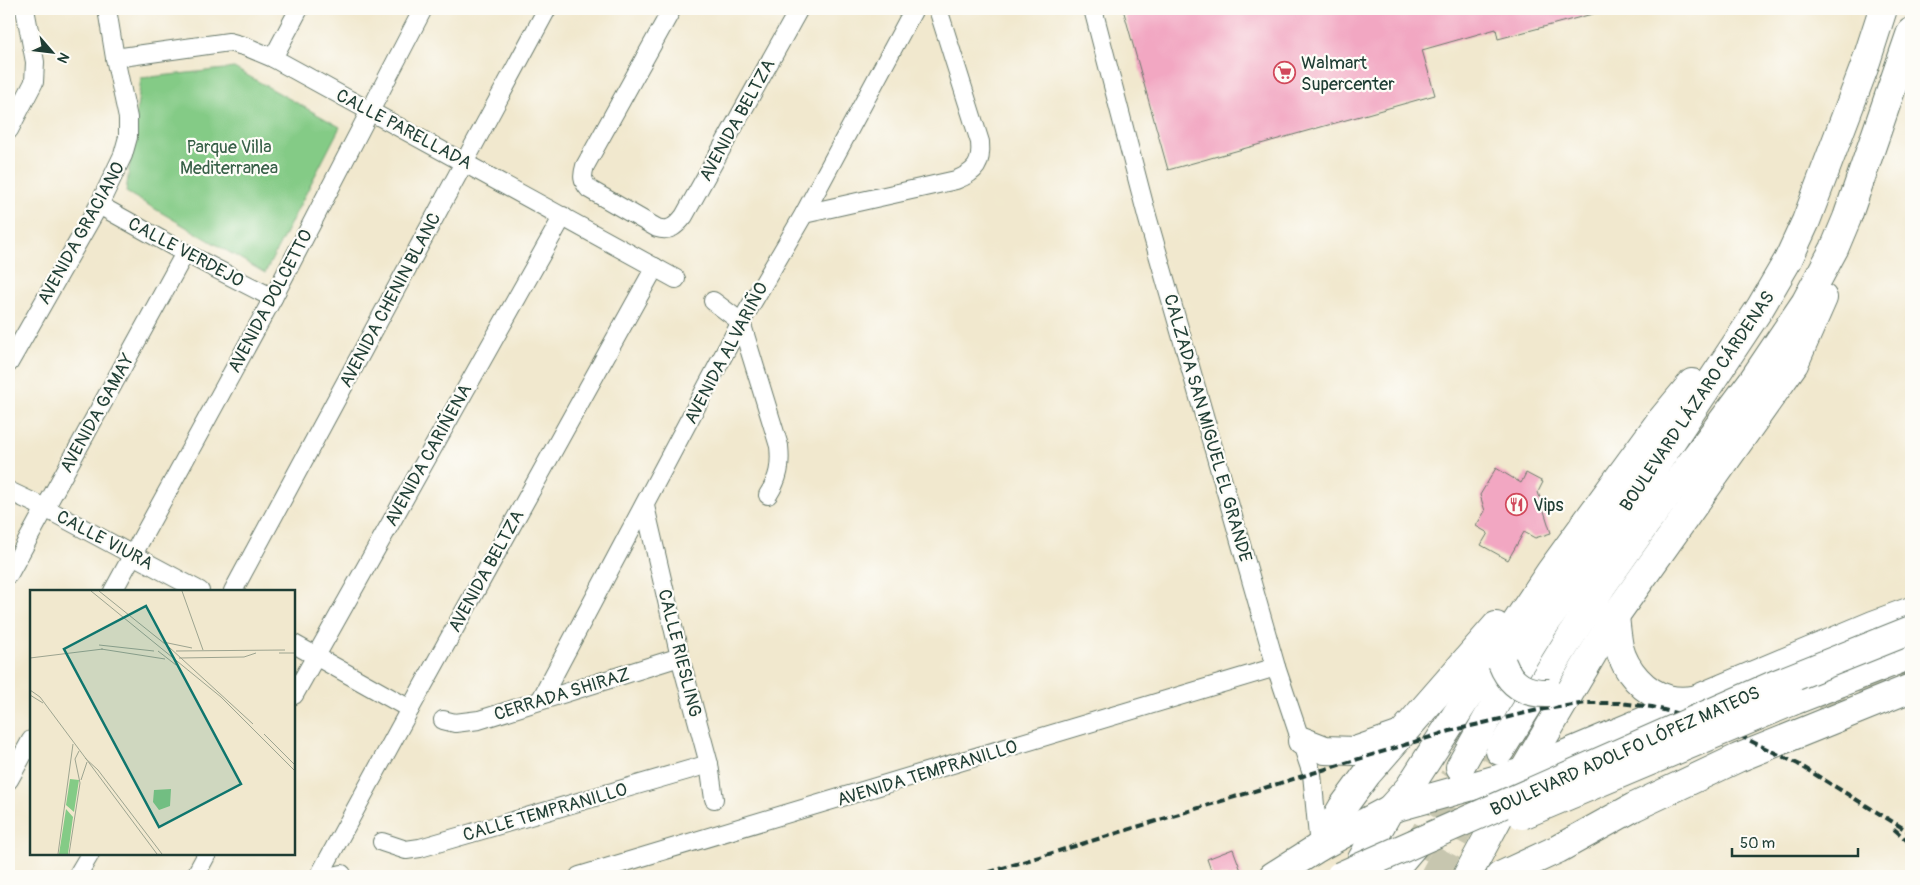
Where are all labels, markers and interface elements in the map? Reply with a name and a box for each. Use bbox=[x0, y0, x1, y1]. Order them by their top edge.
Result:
north arrow bbox=[28, 28, 78, 78]
text: N bbox=[53, 50, 73, 66]
place label: Walmart Supercenter bbox=[1301, 52, 1395, 96]
street label: AVENIDA BELTZA bbox=[694, 55, 781, 185]
supermarket icon: Walmart Supercenter bbox=[1273, 61, 1297, 85]
street label: CALLE PARELLADA bbox=[332, 84, 476, 175]
park label: Parque Villa Mediterranea bbox=[180, 136, 278, 180]
street label: AVENIDA GRACIANO bbox=[33, 158, 130, 309]
street label: AVENIDA CHENIN BLANC bbox=[335, 209, 446, 392]
street label: CALLE VERDEJO bbox=[124, 212, 248, 293]
street label: AVENIDA DOLCETTO bbox=[223, 226, 318, 377]
street label: AVENIDA ALVARIÑO bbox=[679, 278, 773, 428]
street label: BOULEVARD LÁZARO CÁRDENAS bbox=[1615, 287, 1780, 516]
street label: CALZADA SAN MIGUEL EL GRANDE bbox=[1158, 292, 1257, 565]
street label: AVENIDA GAMAY bbox=[55, 349, 140, 477]
street label: AVENIDA CARIÑENA bbox=[380, 380, 477, 530]
restaurant icon: Vips bbox=[1505, 493, 1529, 517]
place label: Vips bbox=[1533, 494, 1564, 517]
street label: CALLE VIURA bbox=[52, 505, 157, 576]
street label: AVENIDA BELTZA bbox=[443, 506, 530, 636]
street label: CALLE RIESLING bbox=[653, 587, 707, 720]
inset map bbox=[30, 590, 295, 855]
street label: CERRADA SHIRAZ bbox=[491, 663, 633, 726]
street label: BOULEVARD ADOLFO LÓPEZ MATEOS bbox=[1486, 681, 1764, 821]
street label: AVENIDA TEMPRANILLO bbox=[834, 735, 1020, 812]
street label: CALLE TEMPRANILLO bbox=[460, 778, 630, 847]
scale bar bbox=[1732, 825, 1859, 857]
text: 50 m bbox=[1740, 834, 1775, 853]

